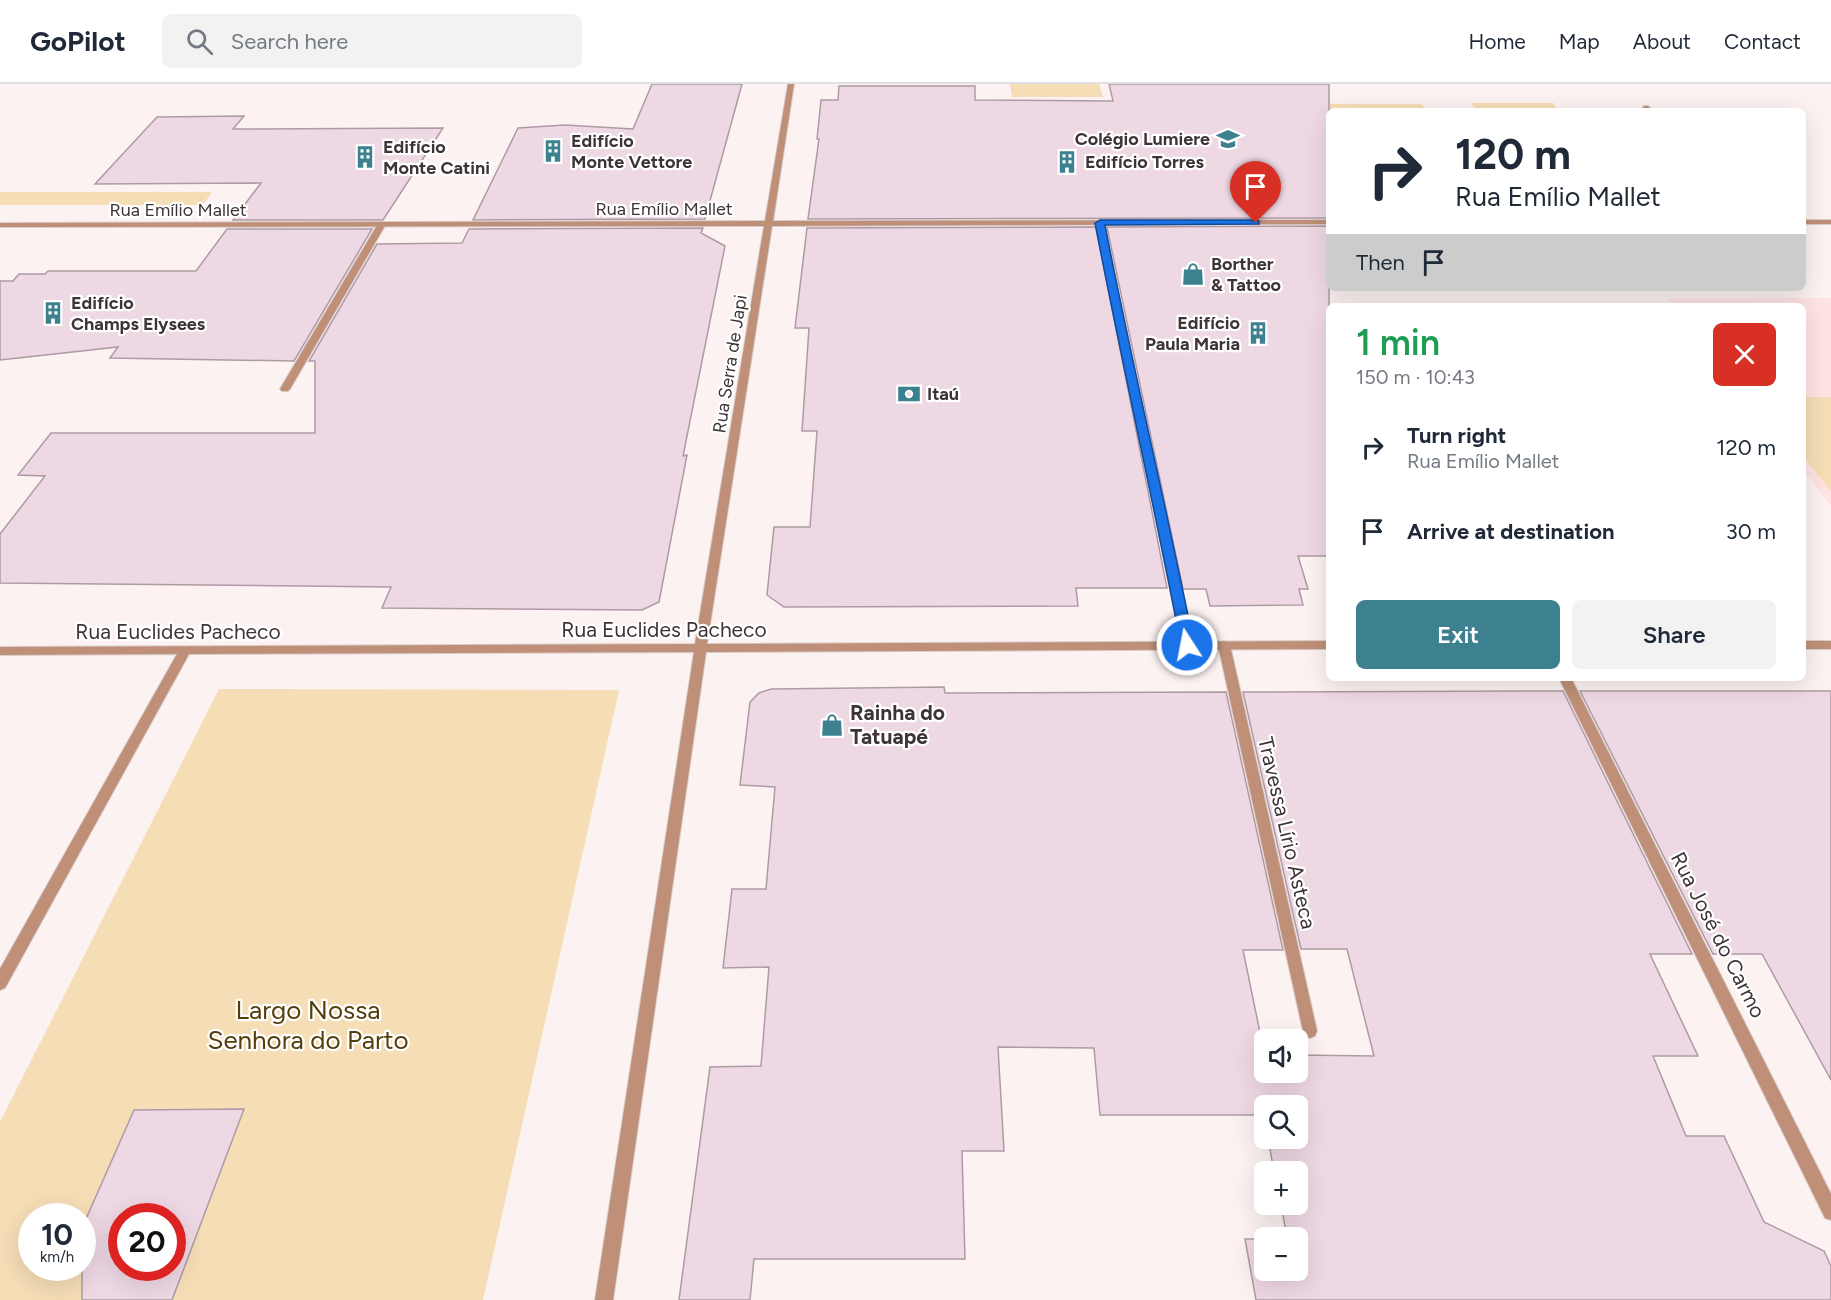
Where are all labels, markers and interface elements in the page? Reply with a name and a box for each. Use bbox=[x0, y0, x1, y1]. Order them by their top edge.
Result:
search box bbox=[162, 14, 582, 68]
text: GoPilot bbox=[30, 24, 126, 58]
icon: search bbox=[183, 25, 216, 58]
text: Search here bbox=[231, 28, 348, 55]
text: Home bbox=[1469, 29, 1526, 54]
text: Map bbox=[1559, 29, 1600, 54]
text: About bbox=[1633, 29, 1691, 54]
text: Contact bbox=[1724, 29, 1801, 54]
school or university icon: Colégio Lumiere bbox=[1215, 126, 1241, 152]
place label: Colégio Lumiere bbox=[1075, 128, 1210, 150]
text: 120 m bbox=[1455, 129, 1571, 180]
place label: Edifício Monte Vettore bbox=[571, 130, 692, 173]
icon: right bbox=[1356, 132, 1434, 210]
place label: Edifício Monte Catini bbox=[383, 136, 490, 179]
building icon: Edifício Monte Vettore bbox=[540, 138, 566, 164]
building icon: Edifício Monte Catini bbox=[352, 144, 378, 170]
building icon: Edifício Torres bbox=[1054, 149, 1080, 175]
place label: Edifício Torres bbox=[1085, 151, 1205, 173]
pin bbox=[1230, 161, 1281, 223]
icon: arrive bbox=[1239, 170, 1272, 203]
text: Rua Emílio Mallet bbox=[1455, 180, 1661, 213]
street label: Rua Emílio Mallet bbox=[595, 198, 733, 220]
street label: Rua Emílio Mallet bbox=[109, 199, 247, 221]
icon: arrive bbox=[1417, 246, 1450, 279]
text: Then bbox=[1356, 249, 1405, 276]
place label: Borther & Tattoo bbox=[1211, 253, 1281, 296]
shop icon: Borther & Tattoo bbox=[1180, 261, 1206, 287]
place label: Edifício Champs Elysees bbox=[71, 292, 206, 335]
street label: Rua Serra de Japi bbox=[708, 293, 752, 435]
building icon: Edifício Champs Elysees bbox=[40, 300, 66, 326]
place label: Edifício Paula Maria bbox=[1145, 312, 1240, 355]
building icon: Edifício Paula Maria bbox=[1245, 320, 1271, 346]
text: 1 min bbox=[1356, 321, 1440, 364]
button: close bbox=[1713, 323, 1776, 386]
text: 150 m · 10:43 bbox=[1356, 365, 1475, 389]
bank icon: Itaú bbox=[896, 381, 922, 407]
place label: Itaú bbox=[927, 383, 959, 405]
text: Turn right bbox=[1407, 422, 1506, 449]
icon: right bbox=[1356, 431, 1389, 464]
text: 120 m bbox=[1716, 434, 1776, 461]
text: Rua Emílio Mallet bbox=[1407, 449, 1559, 473]
icon: arrive bbox=[1356, 515, 1389, 548]
text: Arrive at destination bbox=[1407, 518, 1615, 545]
text: 30 m bbox=[1726, 518, 1776, 545]
button: Exit bbox=[1356, 600, 1560, 669]
button: Share bbox=[1572, 600, 1776, 669]
position arrow bbox=[1155, 613, 1219, 677]
street label: Rua Euclides Pacheco bbox=[561, 617, 767, 642]
street label: Rua Euclides Pacheco bbox=[75, 619, 281, 644]
place label: Rainha do Tatuapé bbox=[850, 700, 945, 749]
shop icon: Rainha do Tatuapé bbox=[819, 712, 845, 738]
street label: Travessa Lírio Asteca bbox=[1253, 734, 1322, 931]
street label: Rua José do Carmo bbox=[1666, 848, 1771, 1022]
park label: Largo Nossa Senhora do Parto bbox=[207, 994, 409, 1056]
map controls bbox=[1254, 1029, 1308, 1281]
button: sound bbox=[1254, 1029, 1308, 1083]
button: search bbox=[1254, 1095, 1308, 1149]
button: + bbox=[1254, 1161, 1308, 1215]
speed limit sign: 20 bbox=[108, 1203, 186, 1281]
text: 10 bbox=[41, 1216, 73, 1253]
button: − bbox=[1254, 1227, 1308, 1281]
text: km/h bbox=[40, 1248, 74, 1266]

